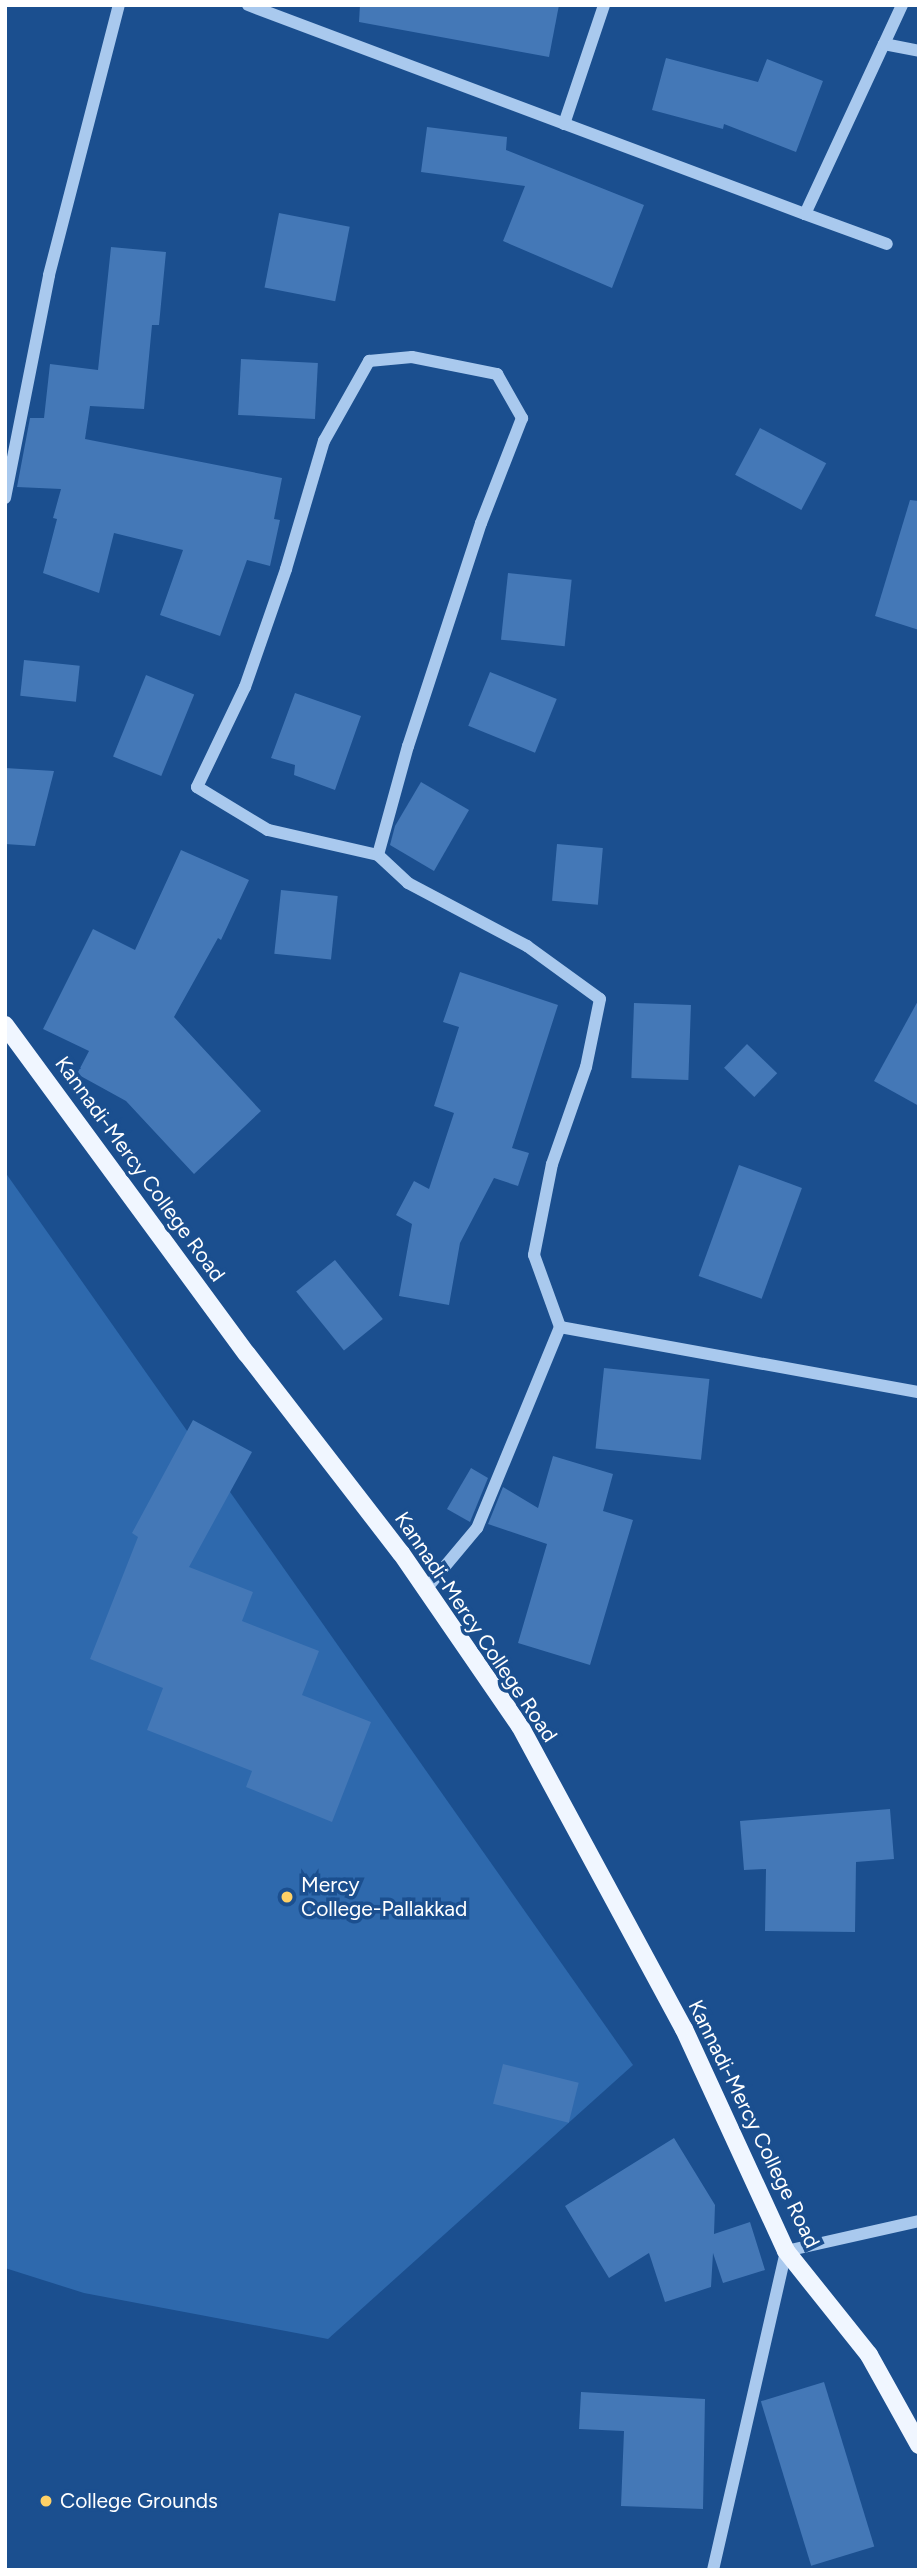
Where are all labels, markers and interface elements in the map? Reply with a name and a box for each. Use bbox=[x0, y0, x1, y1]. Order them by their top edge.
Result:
street label: Kannadi-Mercy College Road bbox=[50, 1051, 230, 1287]
street label: Kannadi-Mercy College Road bbox=[389, 1507, 563, 1747]
place label: Mercy College-Pallakkad bbox=[301, 1872, 467, 1922]
marker: Mercy College-Pallakkad bbox=[279, 1889, 295, 1905]
street label: Kannadi-Mercy College Road bbox=[683, 1996, 825, 2252]
place label: College Grounds bbox=[60, 2488, 218, 2514]
marker: College Grounds bbox=[38, 2493, 54, 2509]

